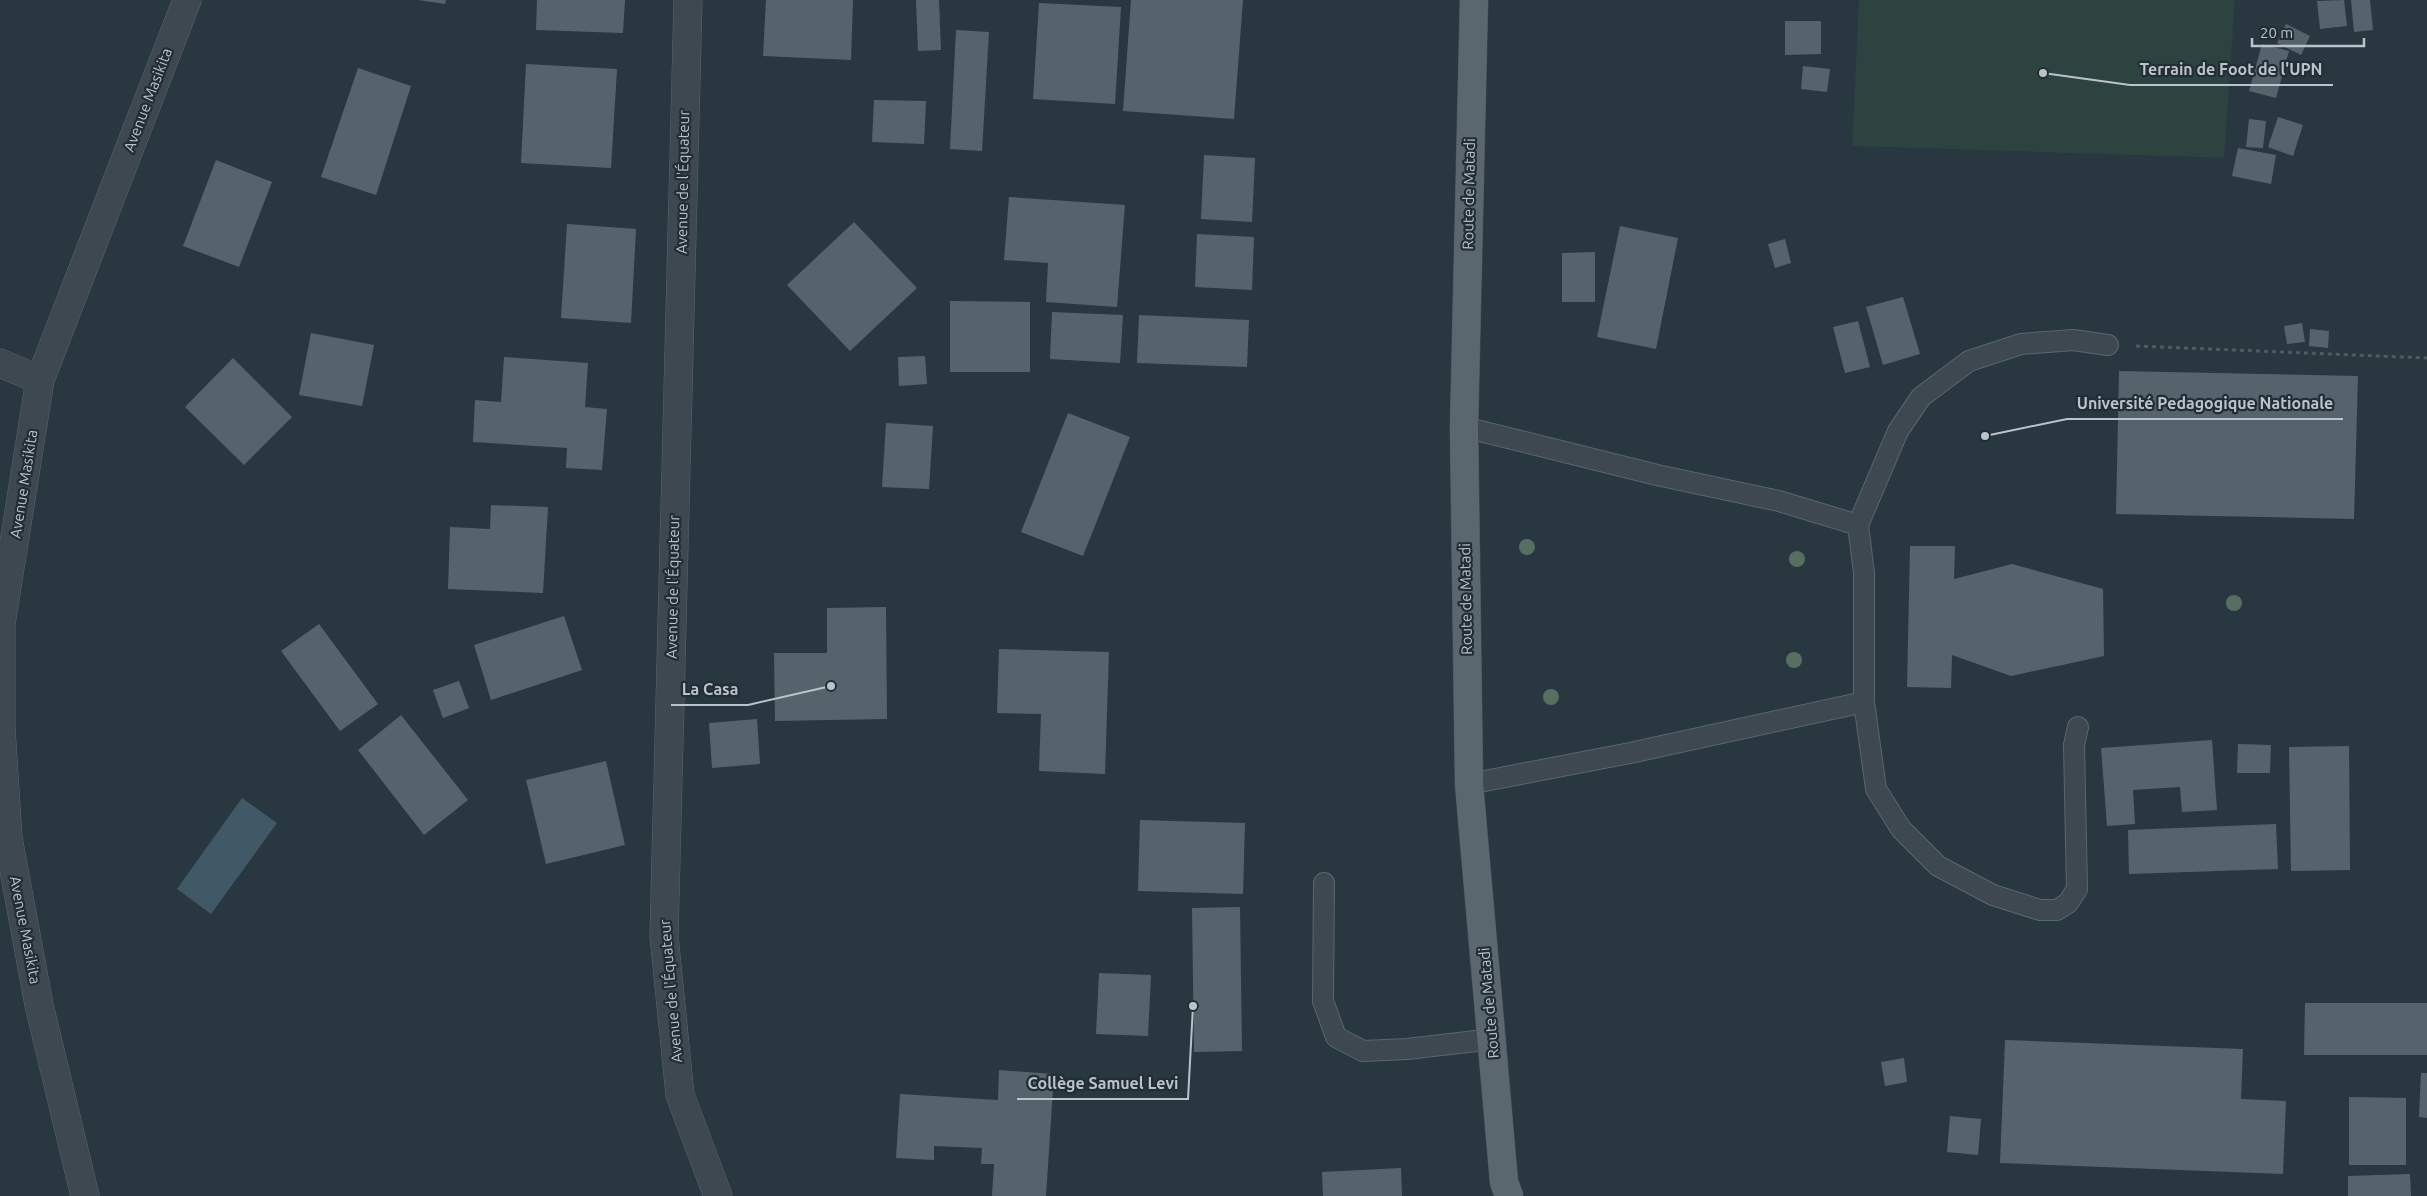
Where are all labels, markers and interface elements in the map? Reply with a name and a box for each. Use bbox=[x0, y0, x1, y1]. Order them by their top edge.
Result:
scale bar bbox=[2252, 15, 2364, 47]
text: 20 m bbox=[2260, 24, 2293, 41]
street label: Avenue Masikita bbox=[120, 46, 175, 154]
callout: Terrain de Foot de l'UPN bbox=[2130, 54, 2333, 85]
text: Terrain de Foot de l'UPN bbox=[2139, 60, 2323, 78]
street label: Avenue de l'Équateur bbox=[673, 110, 692, 254]
street label: Route de Matadi bbox=[1459, 138, 1478, 250]
callout: Université Pedagogique Nationale bbox=[2067, 388, 2343, 419]
text: Université Pedagogique Nationale bbox=[2077, 394, 2333, 412]
street label: Avenue Masikita bbox=[7, 428, 40, 539]
street label: Avenue de l'Équateur bbox=[663, 515, 682, 659]
street label: Route de Matadi bbox=[1456, 543, 1475, 655]
callout: La Casa bbox=[671, 674, 748, 705]
text: La Casa bbox=[682, 680, 738, 698]
street label: Avenue Masikita bbox=[7, 874, 44, 985]
street label: Avenue de l'Équateur bbox=[656, 918, 685, 1063]
street label: Route de Matadi bbox=[1475, 947, 1502, 1059]
callout: Collège Samuel Levi bbox=[1017, 1068, 1188, 1099]
text: Collège Samuel Levi bbox=[1027, 1074, 1179, 1092]

